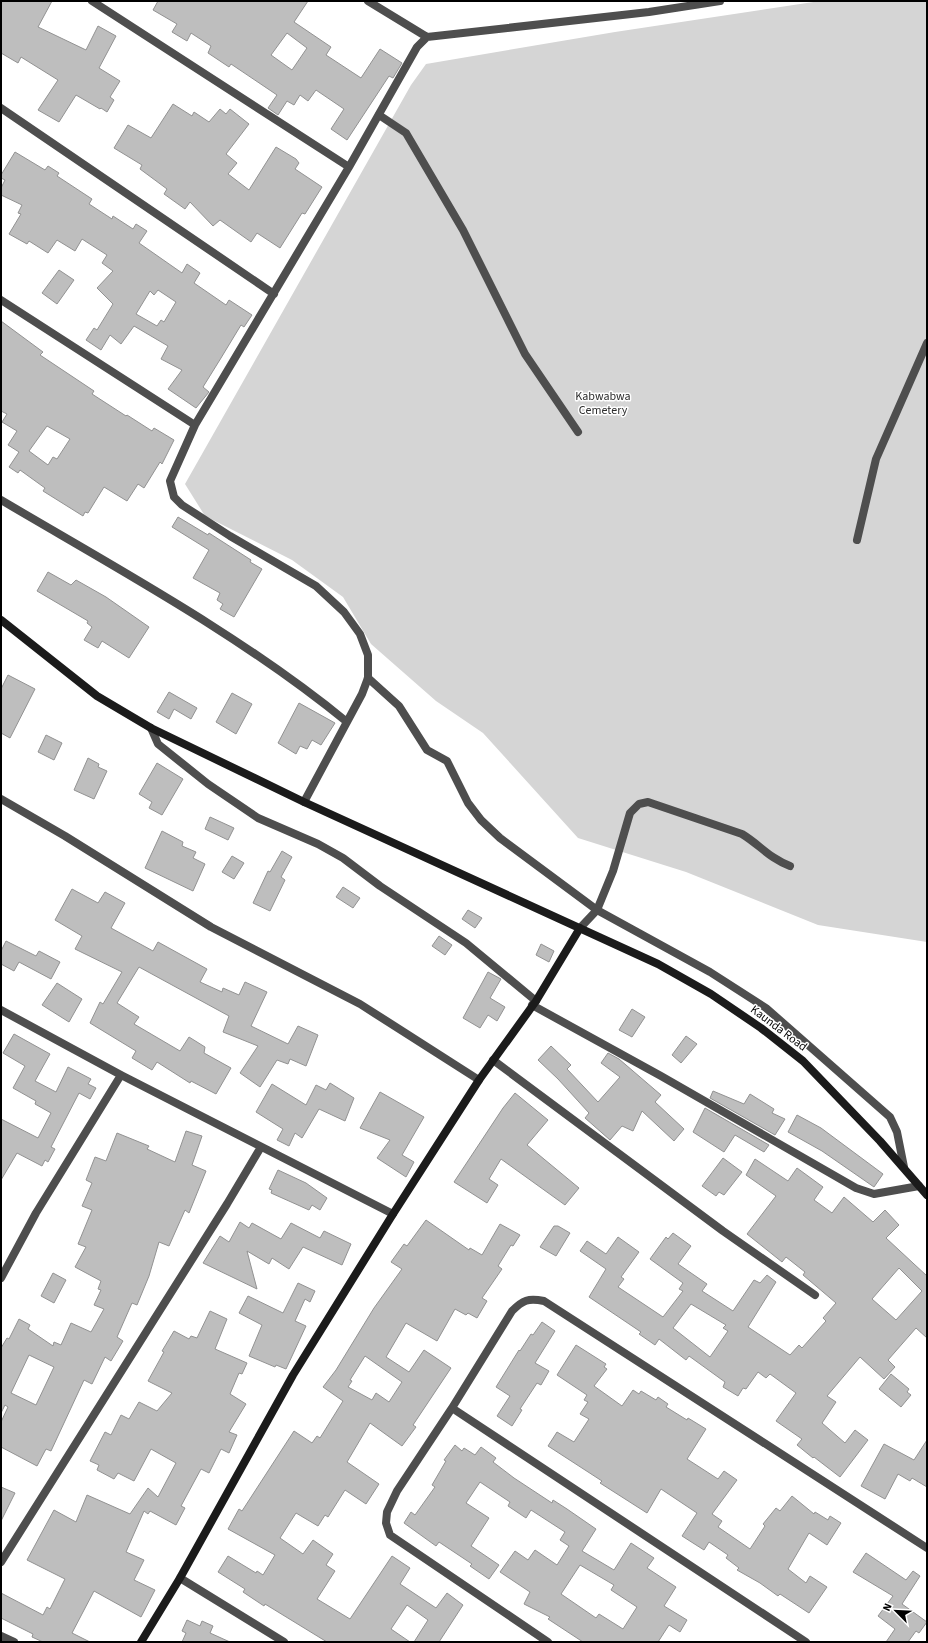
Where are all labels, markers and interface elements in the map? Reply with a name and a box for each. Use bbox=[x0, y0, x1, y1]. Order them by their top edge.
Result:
park label: Kabwabwa Cemetery bbox=[575, 388, 631, 419]
street label: Kaunda Road bbox=[747, 1001, 811, 1055]
north arrow bbox=[876, 1591, 916, 1631]
text: N bbox=[879, 1601, 896, 1614]

